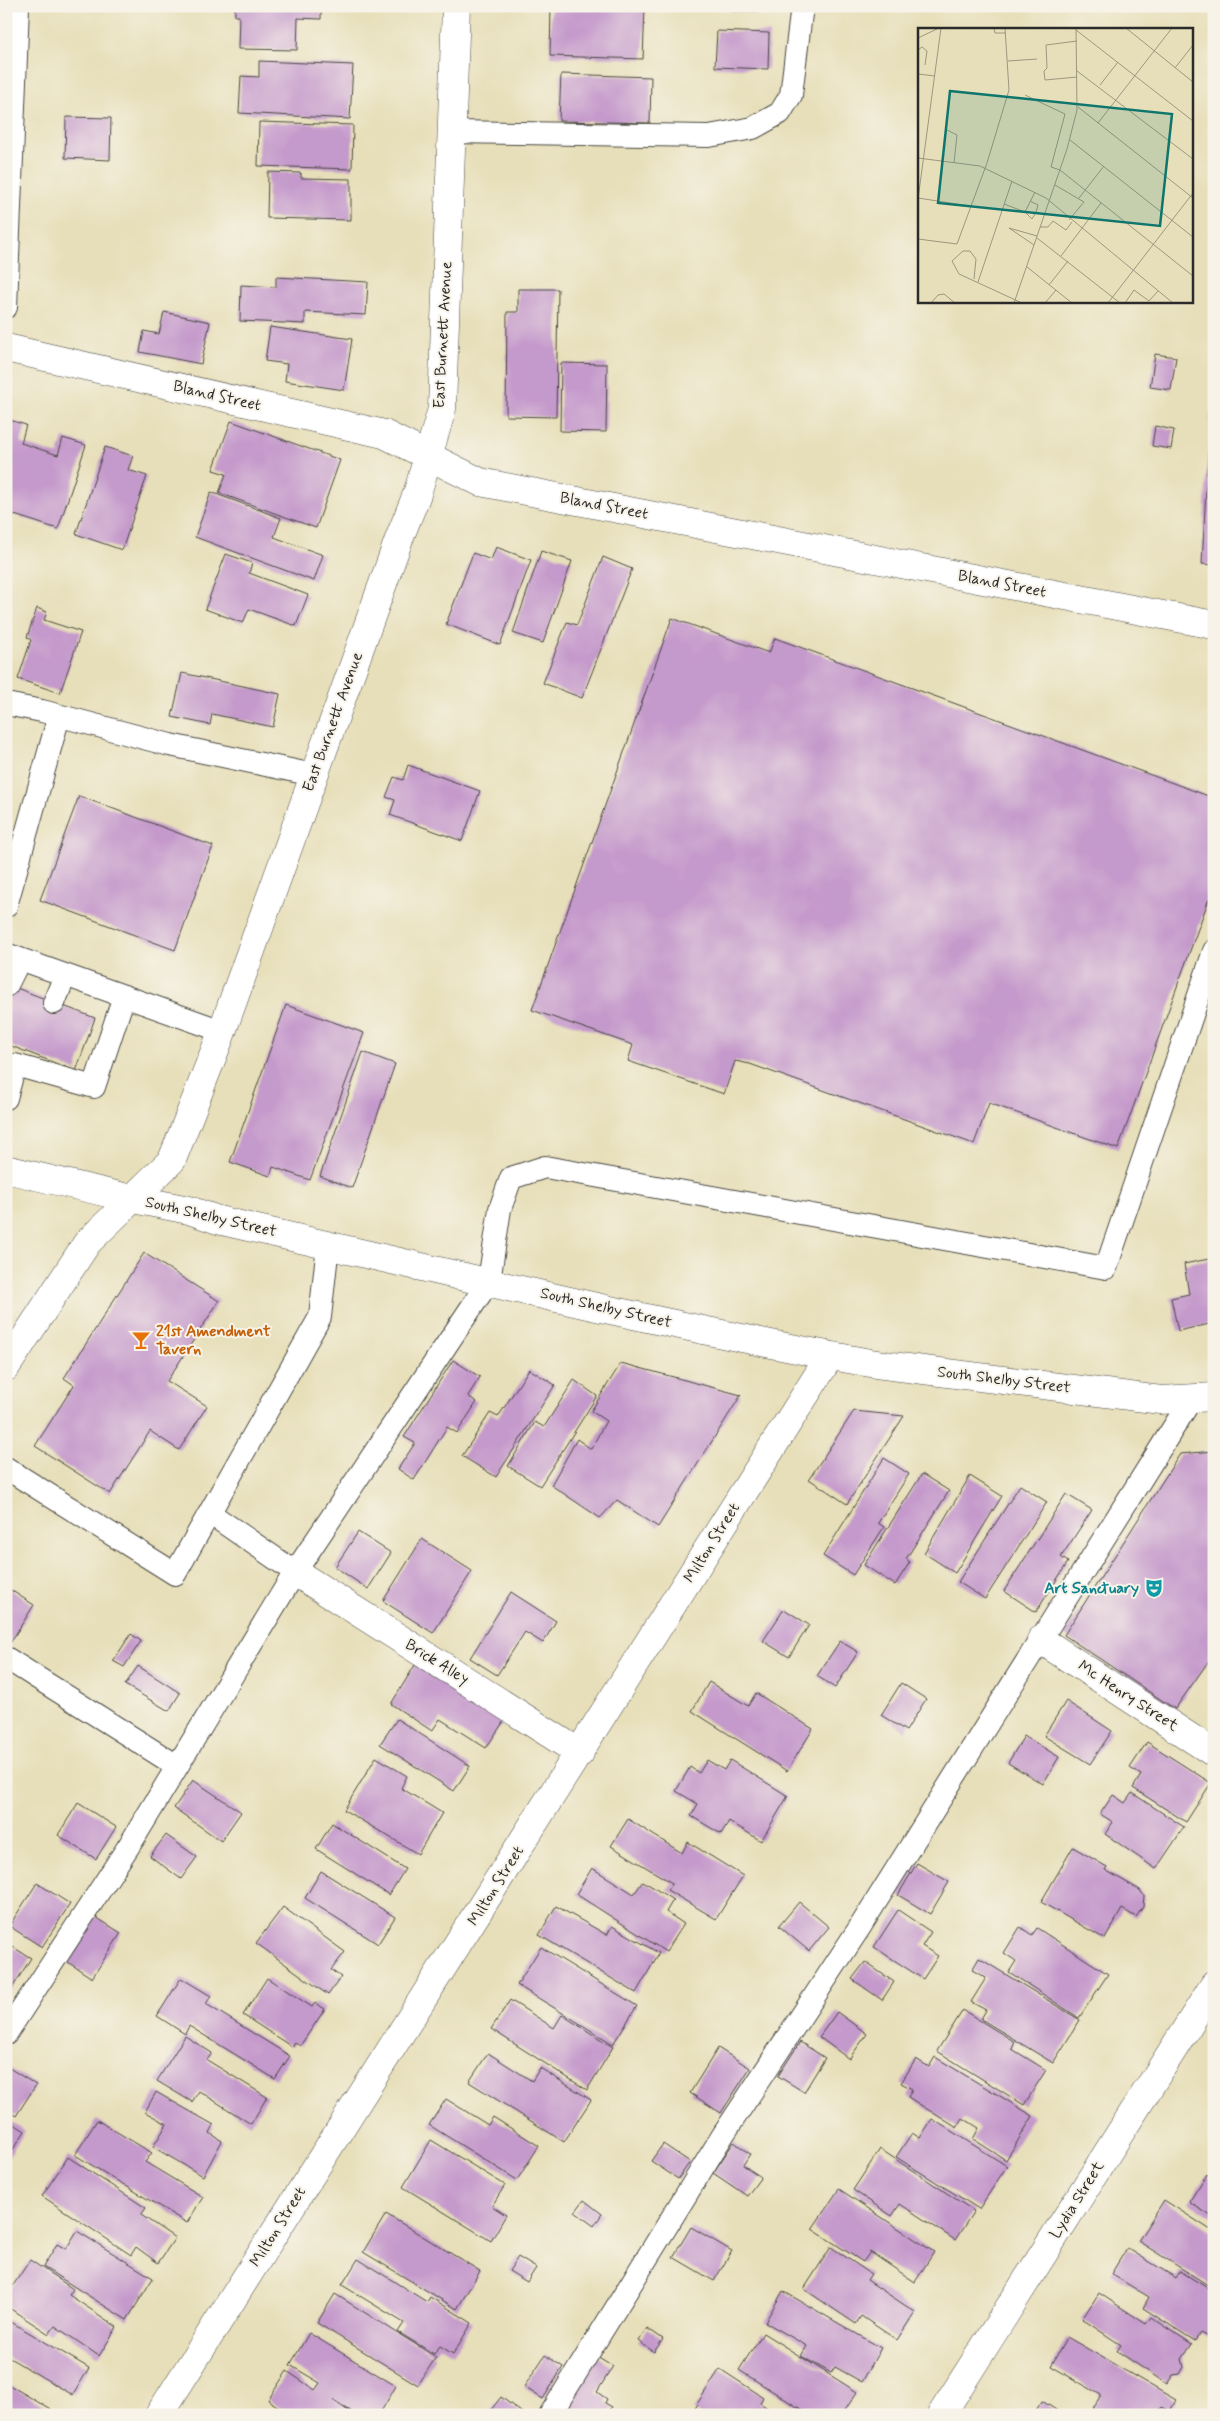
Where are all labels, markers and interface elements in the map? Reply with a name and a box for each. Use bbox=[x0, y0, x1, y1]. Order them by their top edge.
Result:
inset map bbox=[918, 28, 1192, 302]
street label: East Burnett Avenue bbox=[429, 261, 457, 409]
street label: Bland Street bbox=[171, 376, 263, 416]
street label: Bland Street bbox=[558, 487, 650, 525]
street label: Bland Street bbox=[956, 565, 1048, 603]
street label: East Burnett Avenue bbox=[298, 649, 368, 795]
street label: South Shelby Street bbox=[143, 1192, 279, 1242]
street label: South Shelby Street bbox=[538, 1283, 674, 1333]
place label: 21st Amendment Tavern bbox=[156, 1321, 271, 1360]
bar icon: 21st Amendment Tavern bbox=[130, 1329, 152, 1351]
street label: South Shelby Street bbox=[936, 1361, 1072, 1399]
street label: Milton Street bbox=[679, 1499, 745, 1587]
theatre icon: Art Sanctuary bbox=[1143, 1577, 1165, 1599]
place label: Art Sanctuary bbox=[1044, 1578, 1139, 1599]
street label: Brick Alley bbox=[401, 1634, 473, 1690]
street label: Mc Henry Street bbox=[1074, 1656, 1183, 1737]
street label: Milton Street bbox=[463, 1842, 529, 1930]
street label: Lydia Street bbox=[1045, 2157, 1109, 2243]
street label: Milton Street bbox=[245, 2183, 311, 2271]

